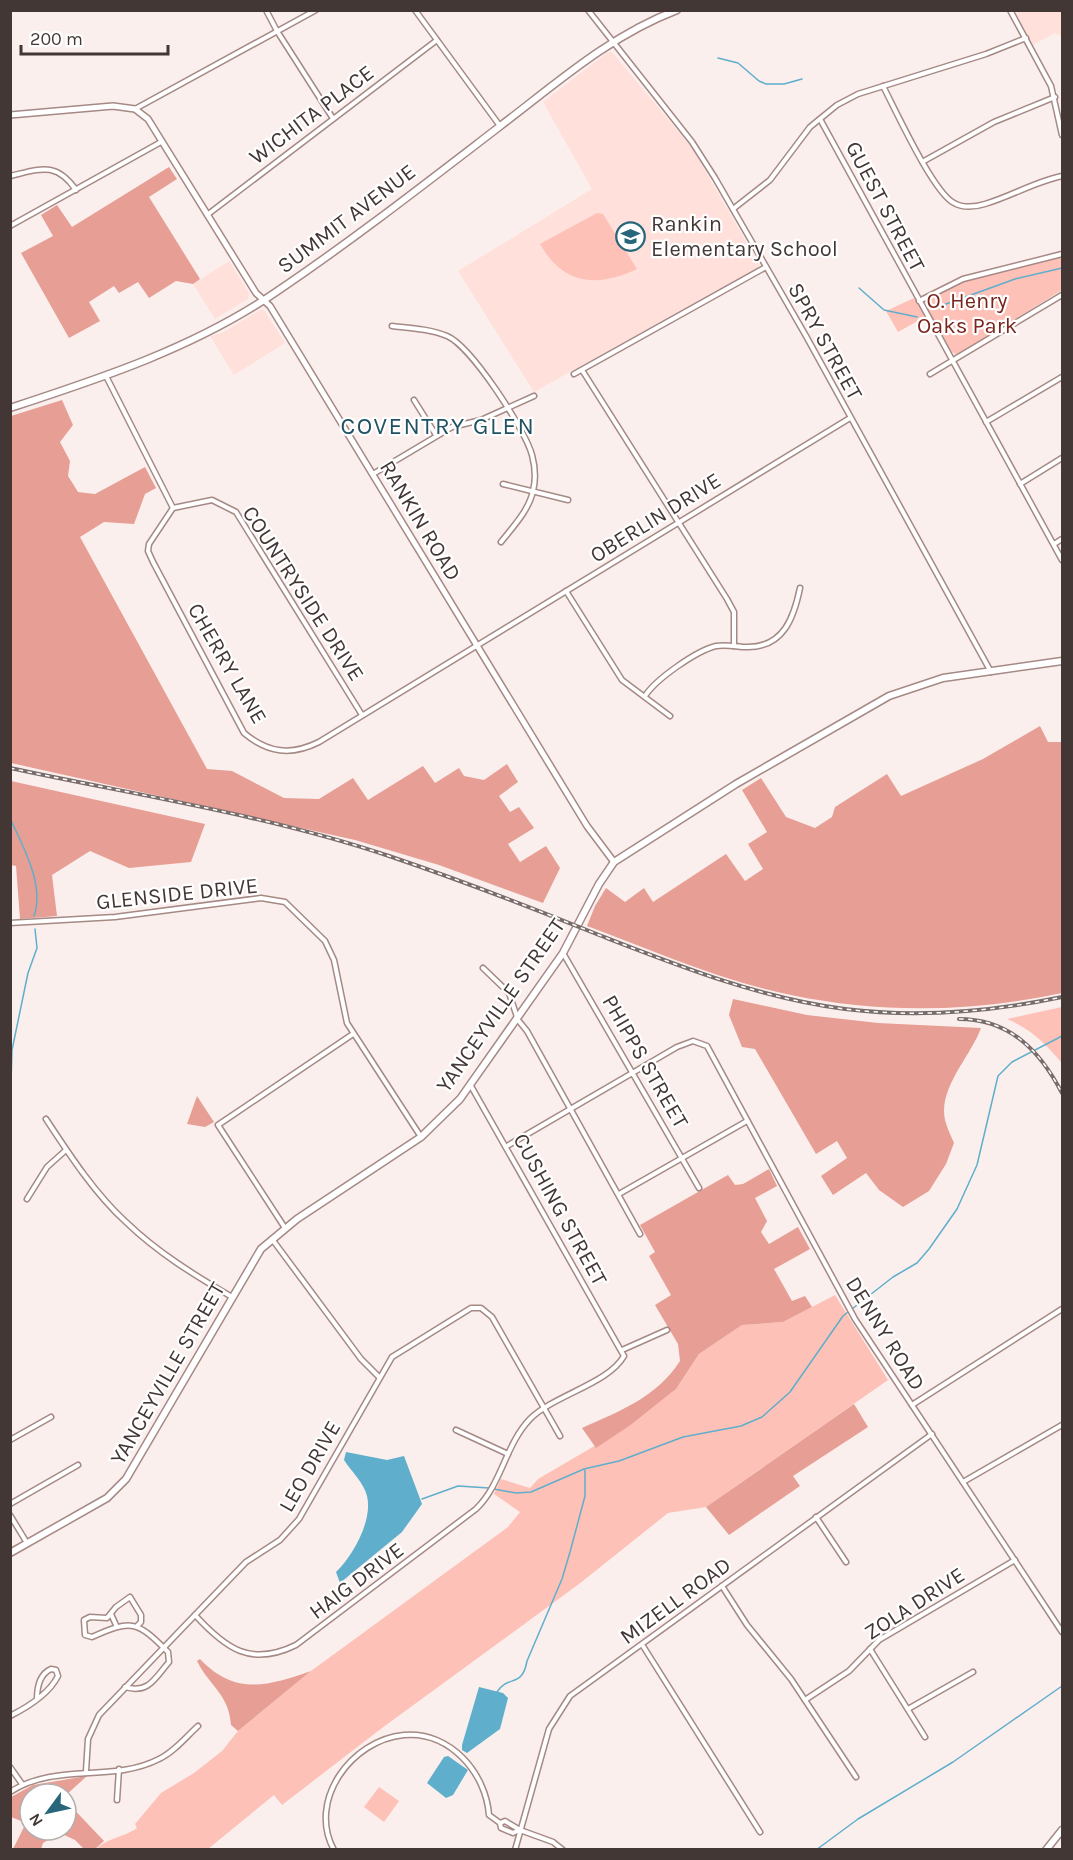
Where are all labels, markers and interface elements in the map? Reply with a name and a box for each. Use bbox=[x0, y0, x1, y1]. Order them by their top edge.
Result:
scale bar bbox=[21, 18, 168, 56]
text: 200 m bbox=[30, 28, 83, 50]
street label: WICHITA PLACE bbox=[244, 60, 379, 170]
street label: GUEST STREET bbox=[840, 137, 930, 276]
street label: SUMMIT AVENUE bbox=[273, 159, 421, 279]
place label: Rankin Elementary School bbox=[651, 211, 838, 262]
school or university icon: Rankin Elementary School bbox=[614, 220, 646, 252]
street label: SPRY STREET bbox=[782, 278, 868, 405]
park label: O. Henry Oaks Park bbox=[917, 288, 1017, 339]
district label: COVENTRY GLEN bbox=[340, 412, 536, 440]
street label: RANKIN ROAD bbox=[374, 456, 466, 585]
street label: OBERLIN DRIVE bbox=[585, 467, 726, 568]
street label: COUNTRYSIDE DRIVE bbox=[237, 501, 369, 686]
street label: CHERRY LANE bbox=[182, 598, 272, 729]
street label: GLENSIDE DRIVE bbox=[95, 873, 259, 915]
street label: YANCEYVILLE STREET bbox=[431, 914, 571, 1098]
street label: PHIPPS STREET bbox=[597, 990, 694, 1133]
street label: CUSHING STREET bbox=[508, 1129, 613, 1290]
street label: DENNY ROAD bbox=[840, 1272, 930, 1395]
street label: YANCEYVILLE STREET bbox=[105, 1278, 231, 1469]
street label: LEO DRIVE bbox=[273, 1416, 346, 1517]
street label: HAIG DRIVE bbox=[304, 1537, 409, 1625]
street label: MIZELL ROAD bbox=[615, 1552, 736, 1650]
street label: ZOLA DRIVE bbox=[860, 1562, 970, 1646]
north arrow bbox=[18, 1782, 78, 1842]
text: N bbox=[25, 1810, 47, 1830]

